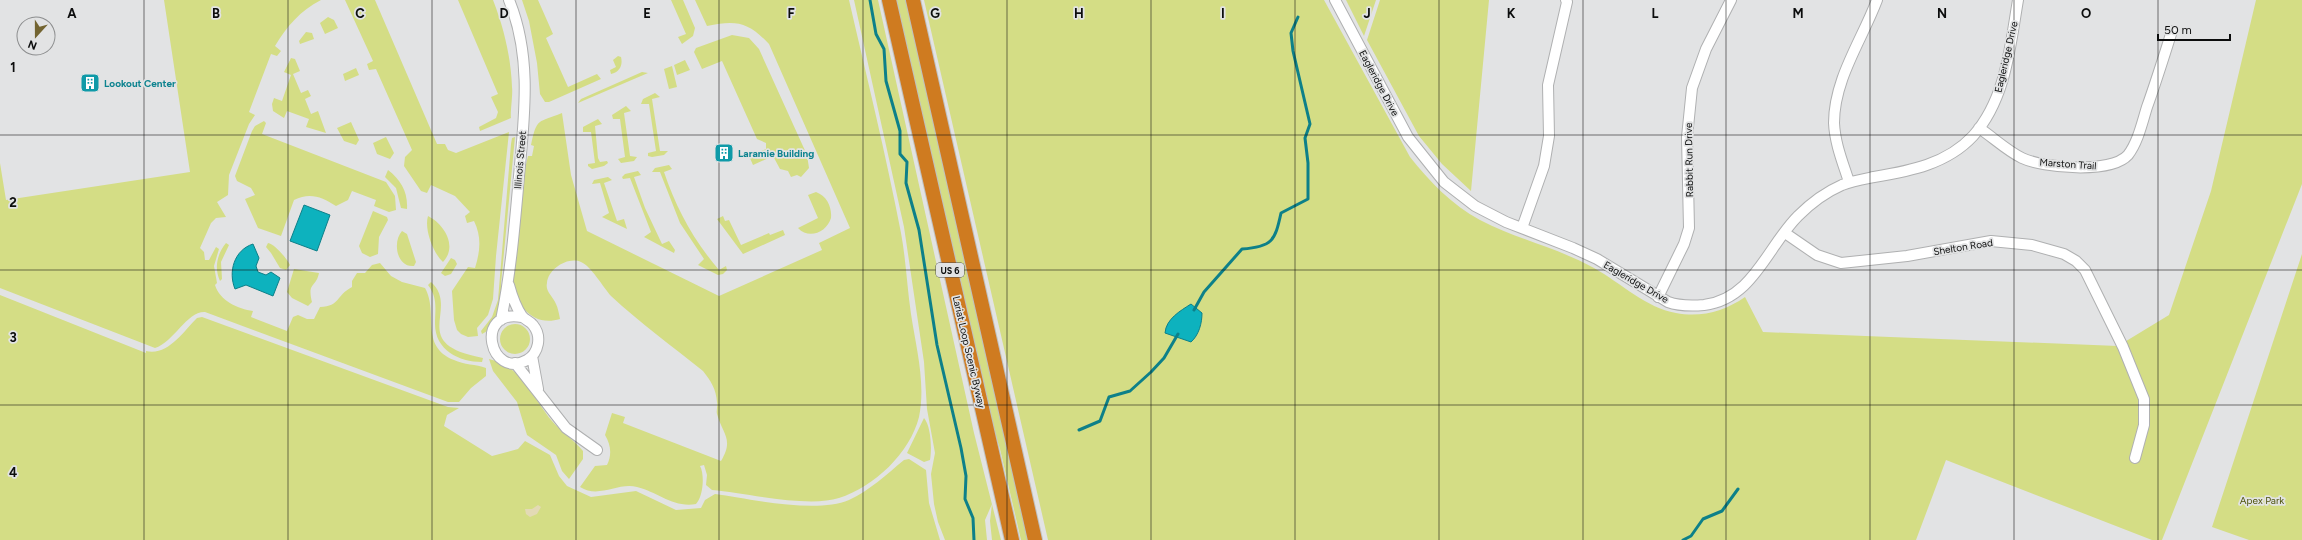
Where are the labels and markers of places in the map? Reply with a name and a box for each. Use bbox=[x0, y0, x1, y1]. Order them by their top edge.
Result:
building icon: Lookout Center bbox=[79, 72, 101, 94]
place label: Lookout Center bbox=[104, 77, 176, 90]
building icon: Laramie Building bbox=[713, 142, 735, 164]
place label: Laramie Building bbox=[738, 147, 814, 160]

